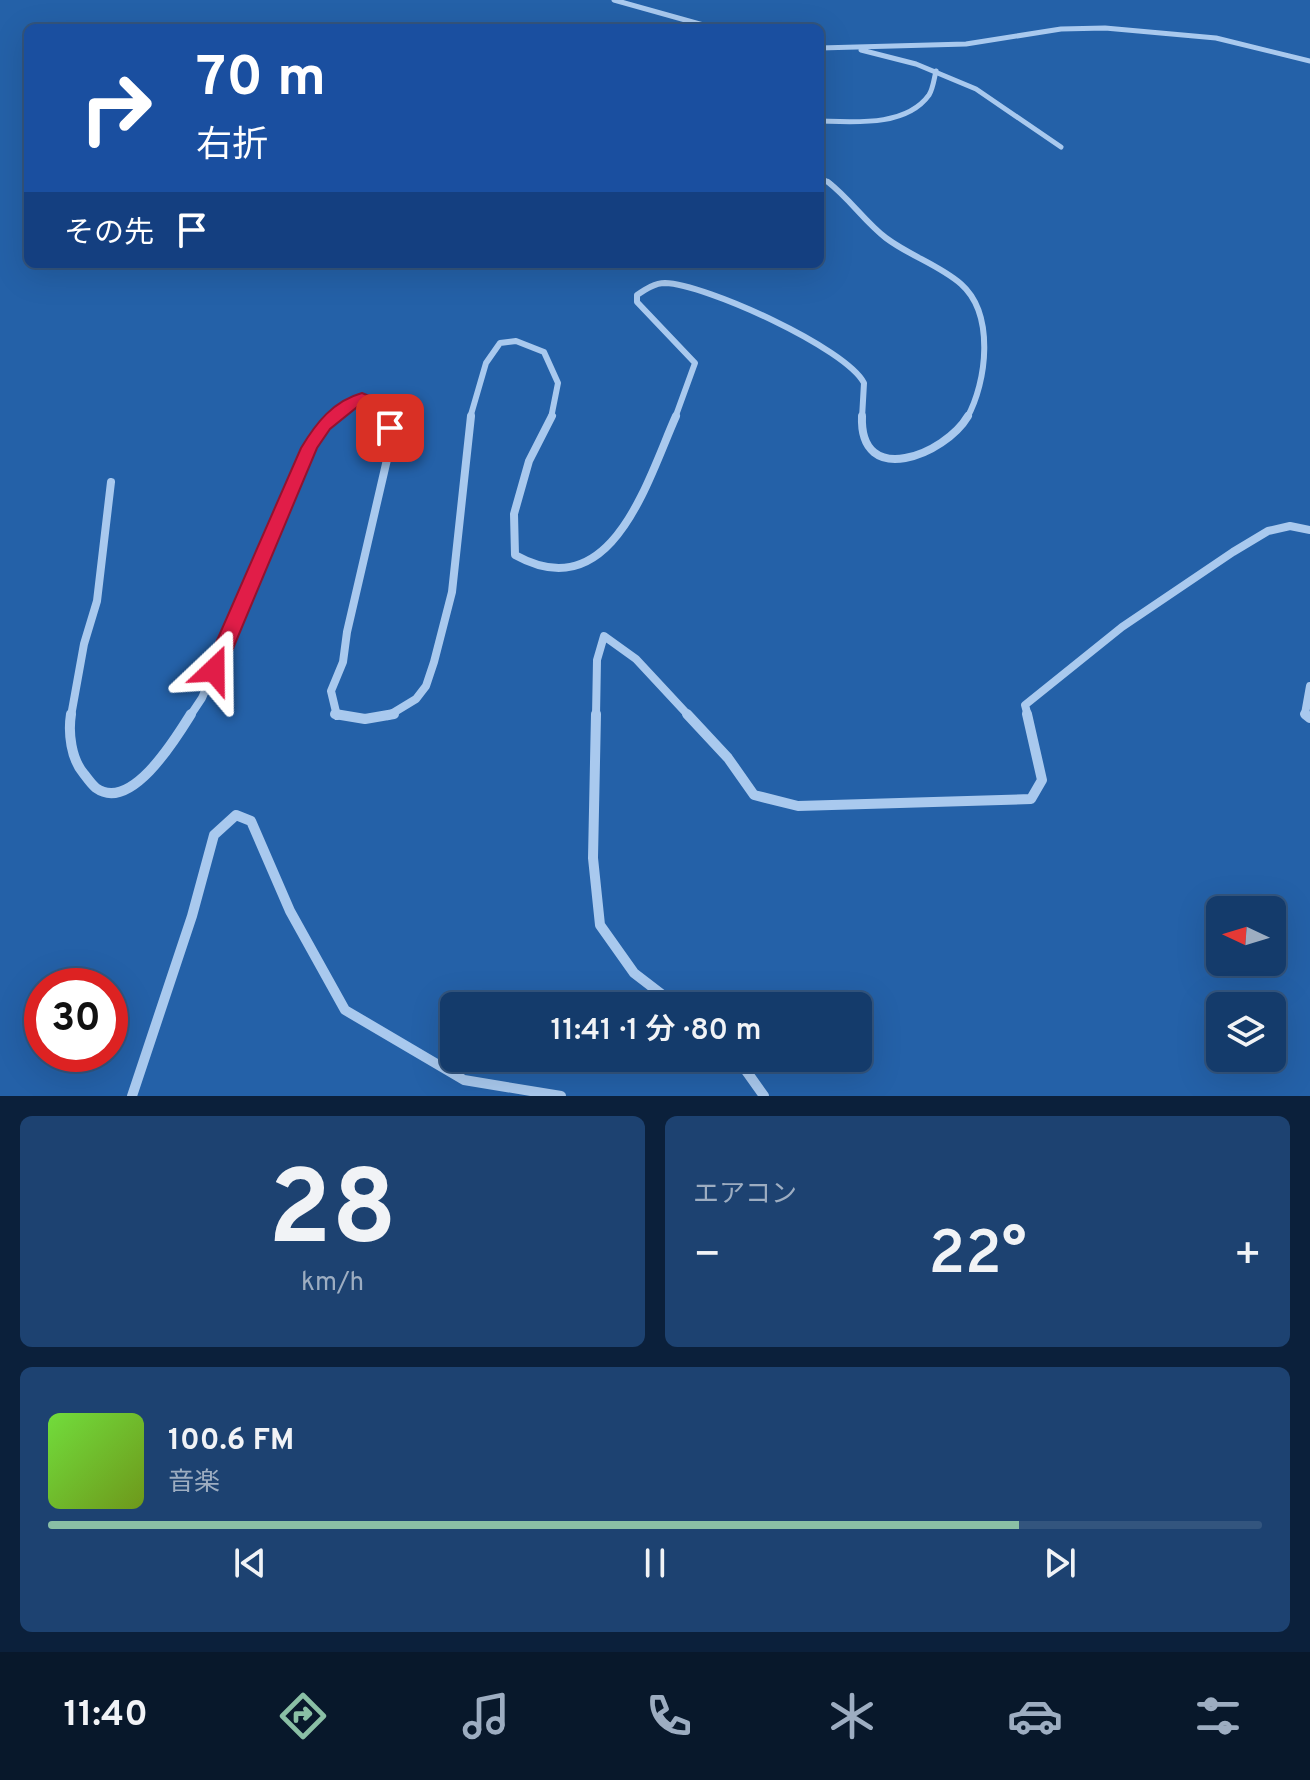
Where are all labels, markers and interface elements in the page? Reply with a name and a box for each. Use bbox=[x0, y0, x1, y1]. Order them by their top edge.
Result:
text: 70 m bbox=[196, 45, 326, 115]
icon: right bbox=[64, 56, 168, 160]
text: 右折 bbox=[196, 124, 268, 170]
icon: arrive bbox=[170, 208, 214, 252]
text: その先 bbox=[64, 216, 154, 253]
pin bbox=[356, 394, 424, 462]
icon: arrive bbox=[368, 406, 412, 450]
position arrow bbox=[172, 628, 256, 712]
north arrow bbox=[1206, 896, 1286, 976]
map controls bbox=[1206, 896, 1286, 1072]
speed limit sign: 30 bbox=[24, 968, 128, 1072]
button: layers bbox=[1206, 992, 1286, 1072]
text: 11:41 · 1 分 · 80 m bbox=[550, 1013, 762, 1050]
text: 28 bbox=[268, 1149, 397, 1281]
text: エアコン bbox=[693, 1179, 797, 1212]
text: 22° bbox=[928, 1219, 1027, 1295]
text: − bbox=[693, 1229, 721, 1285]
text: + bbox=[1234, 1229, 1262, 1285]
text: km/h bbox=[301, 1267, 364, 1300]
text: 100.6 FM bbox=[168, 1423, 294, 1460]
text: 音楽 bbox=[168, 1467, 220, 1500]
icon: previous bbox=[228, 1541, 272, 1585]
icon: pause bbox=[633, 1541, 677, 1585]
icon: next bbox=[1038, 1541, 1082, 1585]
icon: directions bbox=[275, 1688, 331, 1744]
icon: music bbox=[458, 1688, 514, 1744]
icon: phone bbox=[641, 1688, 697, 1744]
icon: climate bbox=[824, 1688, 880, 1744]
icon: car bbox=[1007, 1688, 1063, 1744]
icon: filters bbox=[1190, 1688, 1246, 1744]
text: 11:40 bbox=[64, 1693, 148, 1739]

